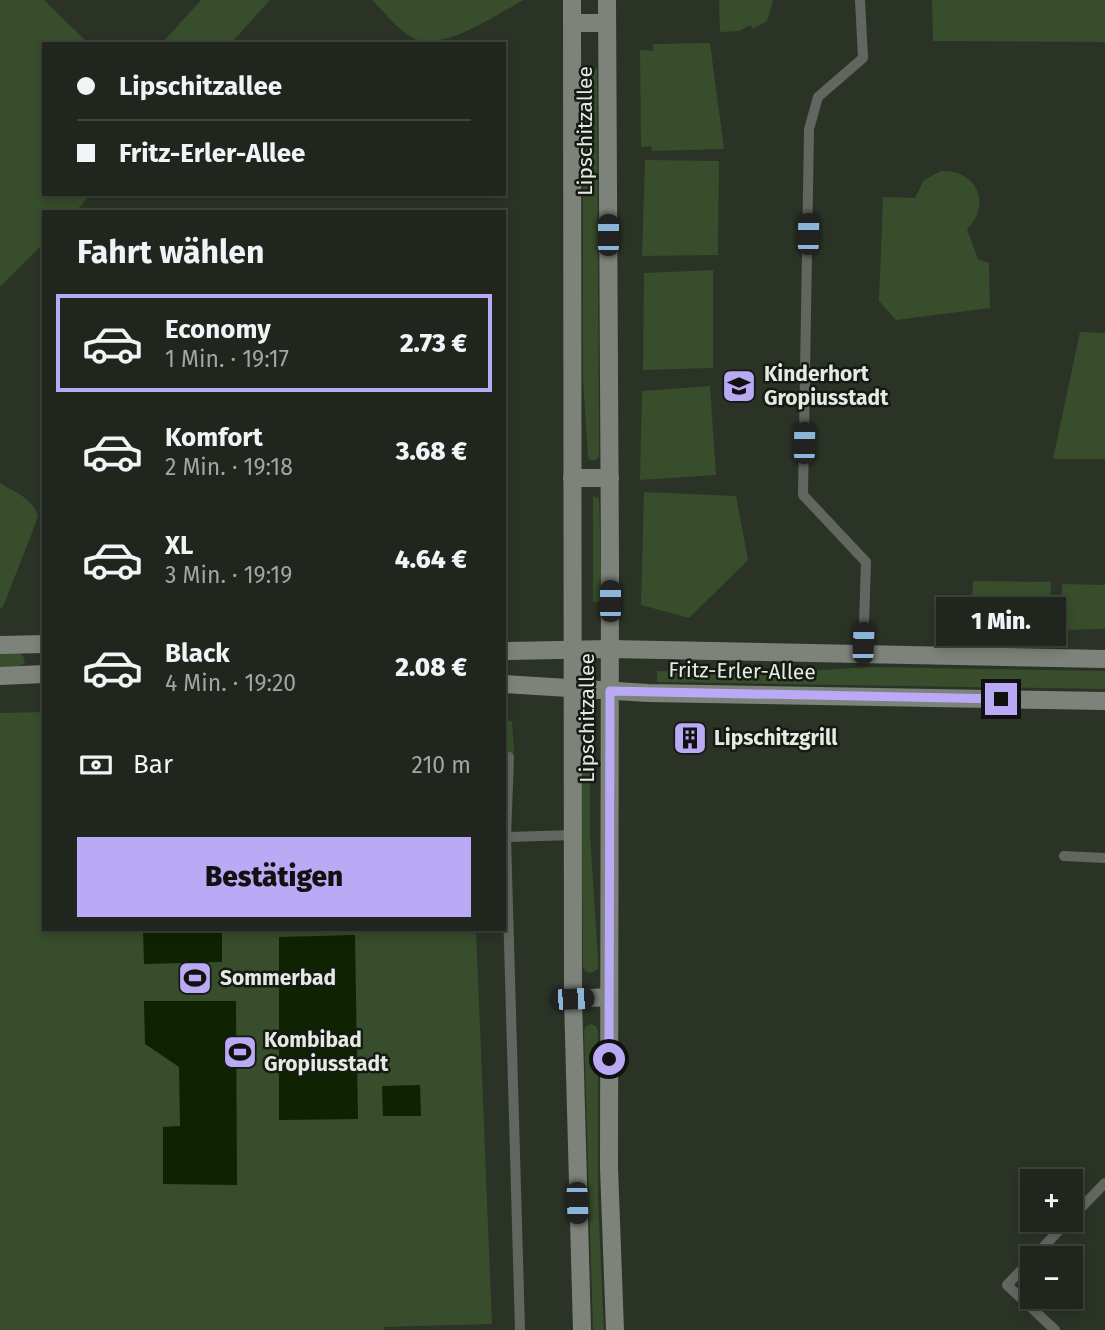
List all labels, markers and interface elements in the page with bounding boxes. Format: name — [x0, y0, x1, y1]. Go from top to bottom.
street label: Lipschitzallee — [572, 66, 598, 196]
text: Lipschitzallee — [119, 71, 282, 102]
text: Fritz-Erler-Allee — [119, 138, 305, 169]
car — [798, 213, 819, 255]
car — [598, 214, 619, 256]
text: Fahrt wählen — [77, 233, 264, 271]
icon: car — [81, 312, 144, 375]
text: Economy — [165, 314, 271, 345]
text: 2.73 € — [400, 328, 467, 359]
text: 1 Min. · 19:17 — [165, 345, 289, 373]
place label: Kinderhort Gropiusstadt — [764, 361, 889, 411]
school or university icon: Kinderhort Gropiusstadt — [720, 367, 758, 405]
icon: car — [81, 420, 144, 483]
text: Komfort — [165, 422, 263, 453]
car — [794, 422, 815, 464]
text: 3.68 € — [396, 436, 467, 467]
text: 2 Min. · 19:18 — [165, 453, 293, 481]
icon: car — [81, 528, 144, 591]
text: XL — [165, 530, 193, 561]
text: 4.64 € — [395, 544, 467, 575]
text: 3 Min. · 19:19 — [165, 561, 292, 589]
car — [600, 580, 621, 622]
callout: 1 Min. — [936, 598, 1066, 646]
text: 1 Min. — [971, 607, 1031, 635]
car — [852, 622, 875, 664]
icon: car — [81, 636, 144, 699]
text: Black — [165, 638, 230, 669]
text: 2.08 € — [395, 652, 467, 683]
street label: Lipschitzallee — [574, 653, 600, 783]
street label: Fritz-Erler-Allee — [668, 657, 816, 685]
text: 4 Min. · 19:20 — [165, 669, 296, 697]
route end — [985, 683, 1017, 715]
building icon: Lipschitzgrill — [671, 719, 709, 757]
place label: Lipschitzgrill — [714, 725, 838, 751]
icon: cash — [77, 746, 115, 784]
text: Bar — [133, 749, 173, 780]
text: 210 m — [412, 751, 471, 779]
button: Bestätigen — [77, 837, 471, 917]
sports icon: Sommerbad — [176, 959, 214, 997]
place label: Sommerbad — [220, 965, 336, 991]
car — [552, 988, 595, 1010]
place label: Kombibad Gropiusstadt — [264, 1027, 389, 1077]
sports icon: Kombibad Gropiusstadt — [221, 1033, 259, 1071]
route start — [593, 1043, 625, 1075]
map controls — [1020, 1169, 1083, 1309]
button: + — [1020, 1169, 1083, 1232]
car — [566, 1182, 589, 1224]
button: − — [1020, 1246, 1083, 1309]

